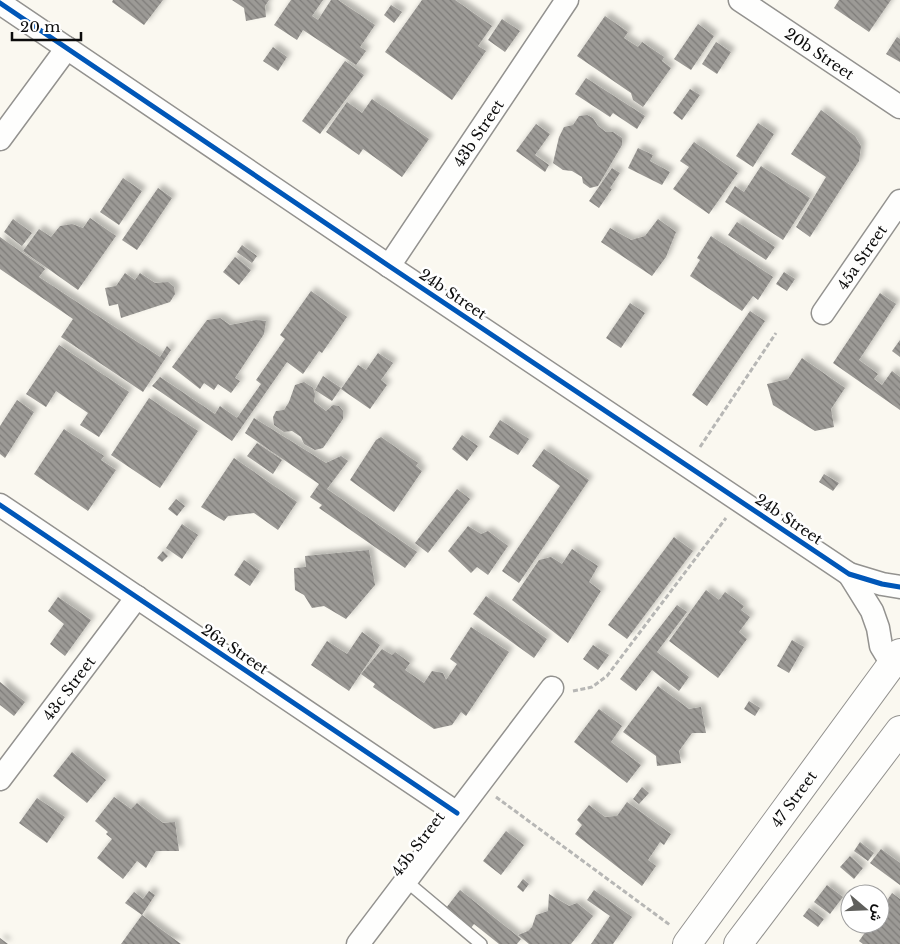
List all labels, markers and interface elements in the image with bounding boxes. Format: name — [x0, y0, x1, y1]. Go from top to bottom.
scale bar — [12, 10, 81, 42]
text: 20 m — [20, 17, 60, 36]
street label: 20b Street — [782, 23, 858, 83]
street label: 43b Street — [449, 95, 508, 170]
street label: 45a Street — [832, 220, 891, 293]
street label: 24b Street — [416, 265, 491, 324]
street label: 24b Street — [752, 490, 827, 549]
street label: 26a Street — [198, 620, 272, 678]
street label: 43c Street — [38, 652, 99, 724]
street label: 47 Street — [766, 766, 821, 831]
street label: 45b Street — [387, 807, 449, 880]
north arrow — [840, 884, 890, 934]
text: ش — [866, 902, 889, 924]

